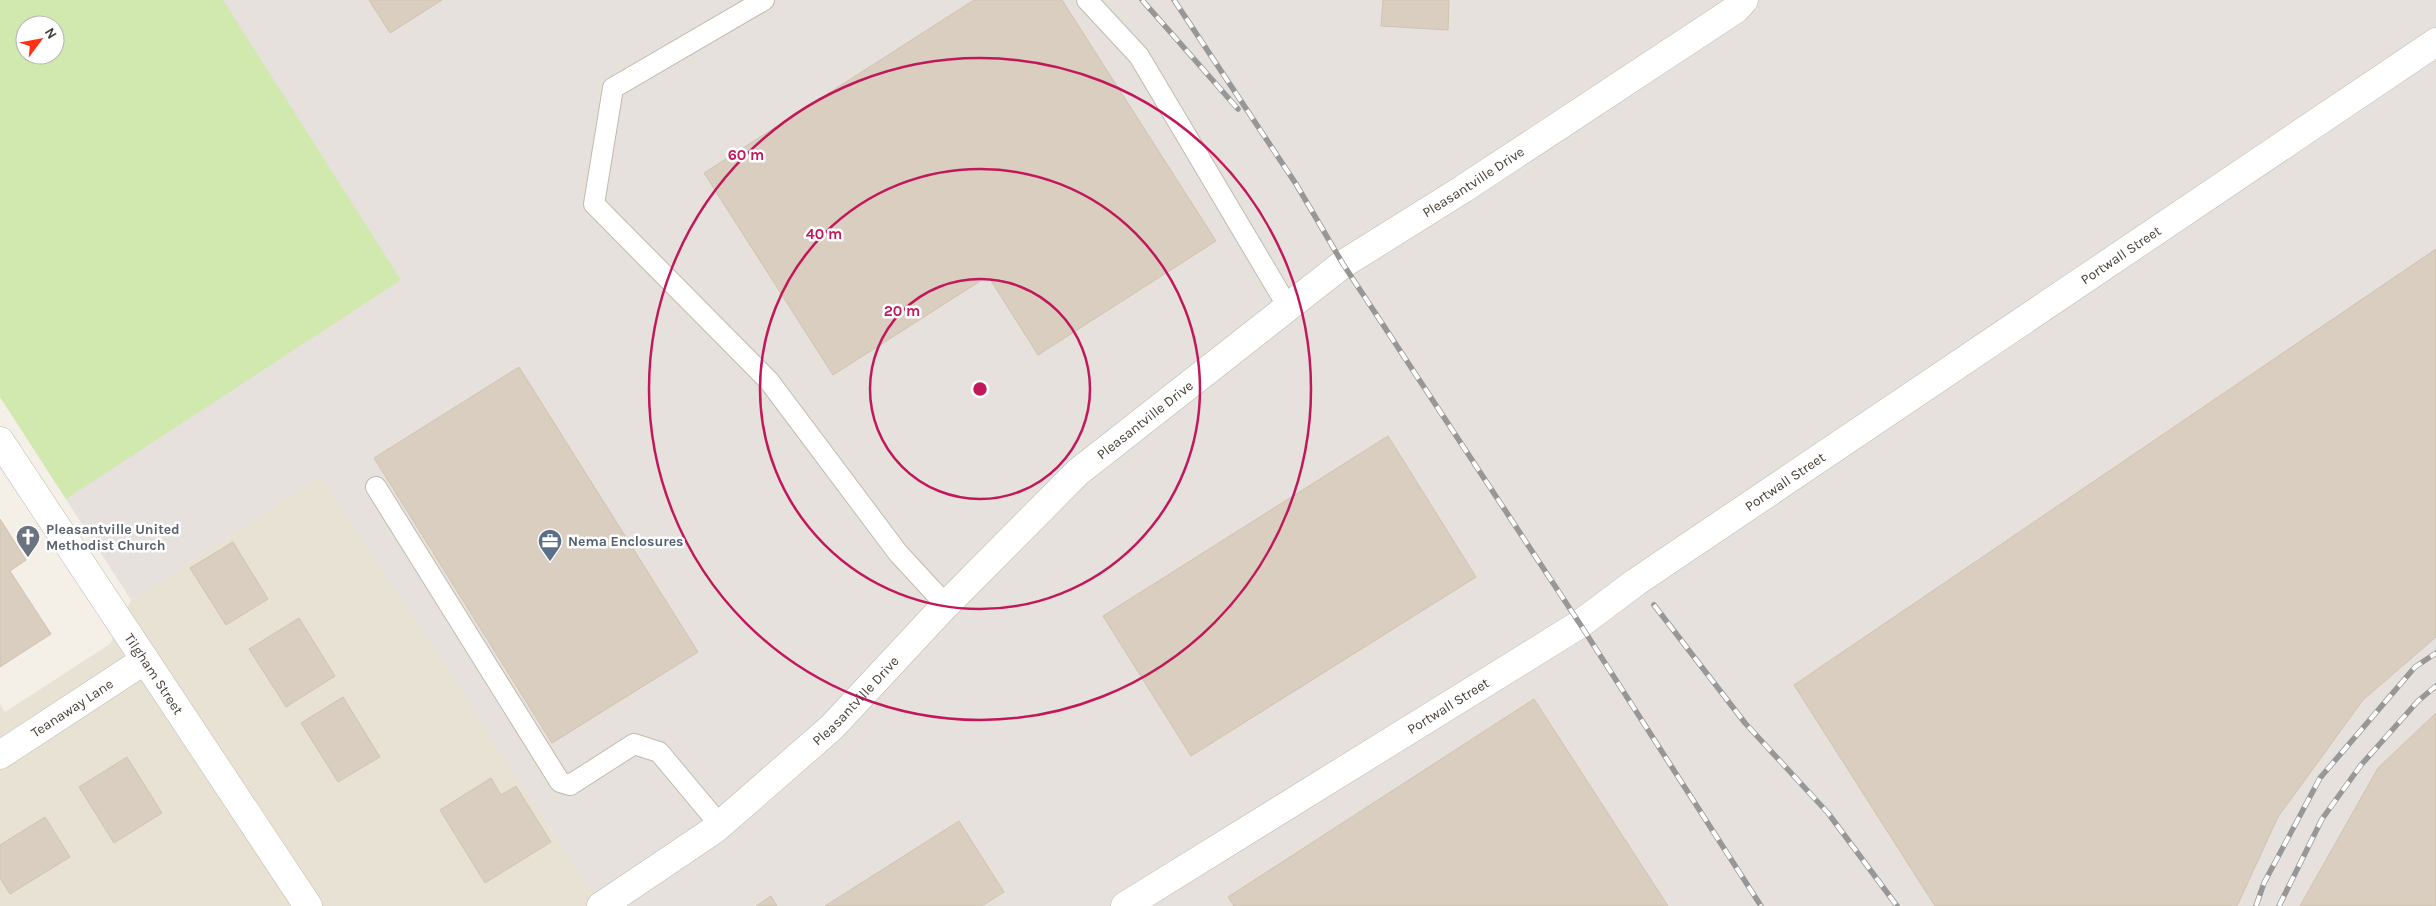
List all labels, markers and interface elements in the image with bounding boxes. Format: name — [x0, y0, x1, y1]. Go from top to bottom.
north arrow — [15, 15, 65, 65]
text: N — [41, 25, 60, 42]
street label: Pleasantville Drive — [1419, 143, 1527, 221]
text: 60 m — [728, 146, 764, 164]
street label: Portwall Street — [2078, 222, 2164, 288]
text: 40 m — [806, 225, 842, 243]
text: 20 m — [884, 302, 920, 320]
street label: Pleasantville Drive — [1093, 377, 1197, 463]
centre of rings — [971, 380, 989, 398]
street label: Portwall Street — [1742, 449, 1829, 515]
place label: Pleasantville United Methodist Church — [46, 521, 180, 554]
church icon: Pleasantville United Methodist Church — [15, 524, 41, 558]
office icon: Nema Enclosures — [537, 528, 563, 562]
place label: Nema Enclosures — [568, 533, 683, 550]
street label: Tilgham Street — [121, 630, 187, 718]
street label: Pleasantville Drive — [809, 653, 903, 749]
street label: Portwall Street — [1404, 674, 1492, 738]
street label: Teanaway Lane — [28, 675, 116, 741]

